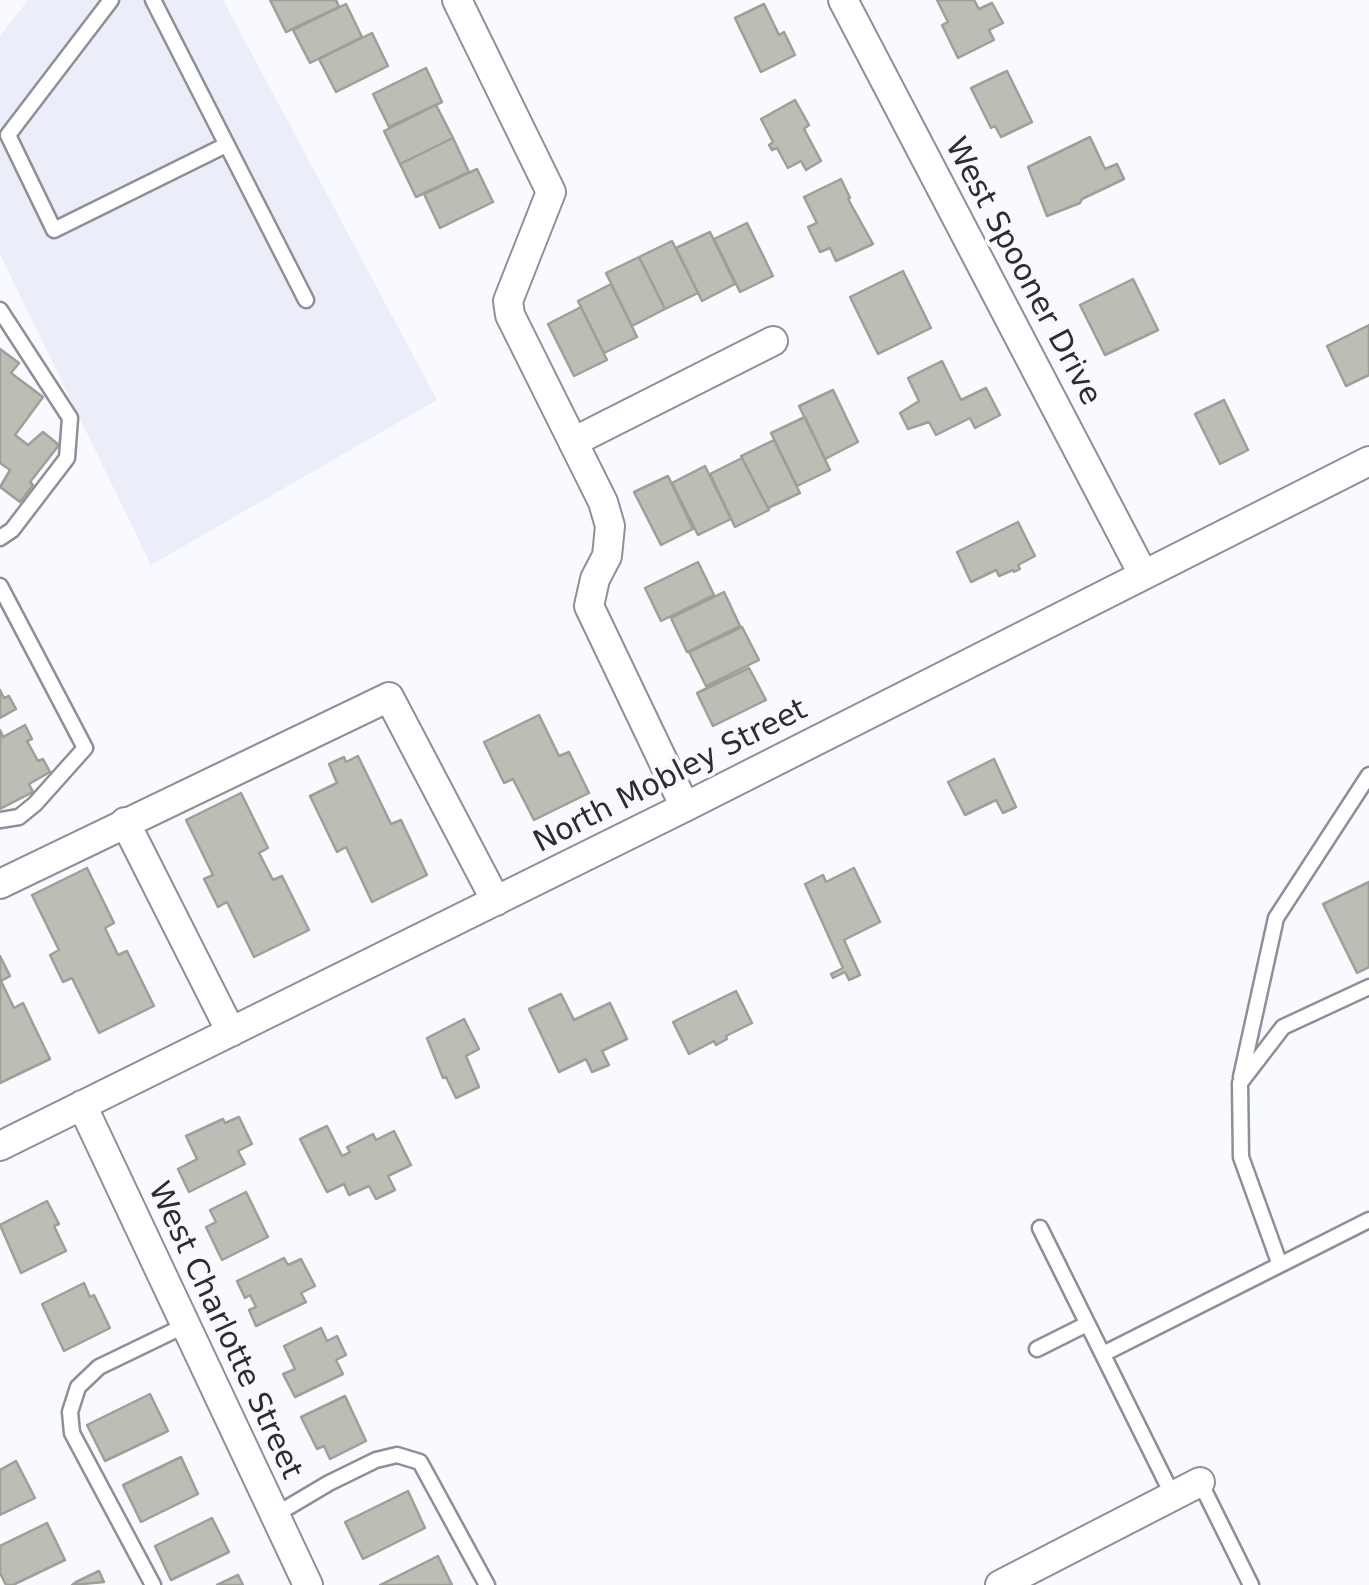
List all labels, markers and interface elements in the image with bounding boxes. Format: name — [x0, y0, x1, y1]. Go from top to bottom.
street label: West Spooner Drive — [936, 132, 1108, 412]
street label: North Mobley Street — [528, 692, 814, 862]
street label: West Charlotte Street — [139, 1177, 309, 1485]

